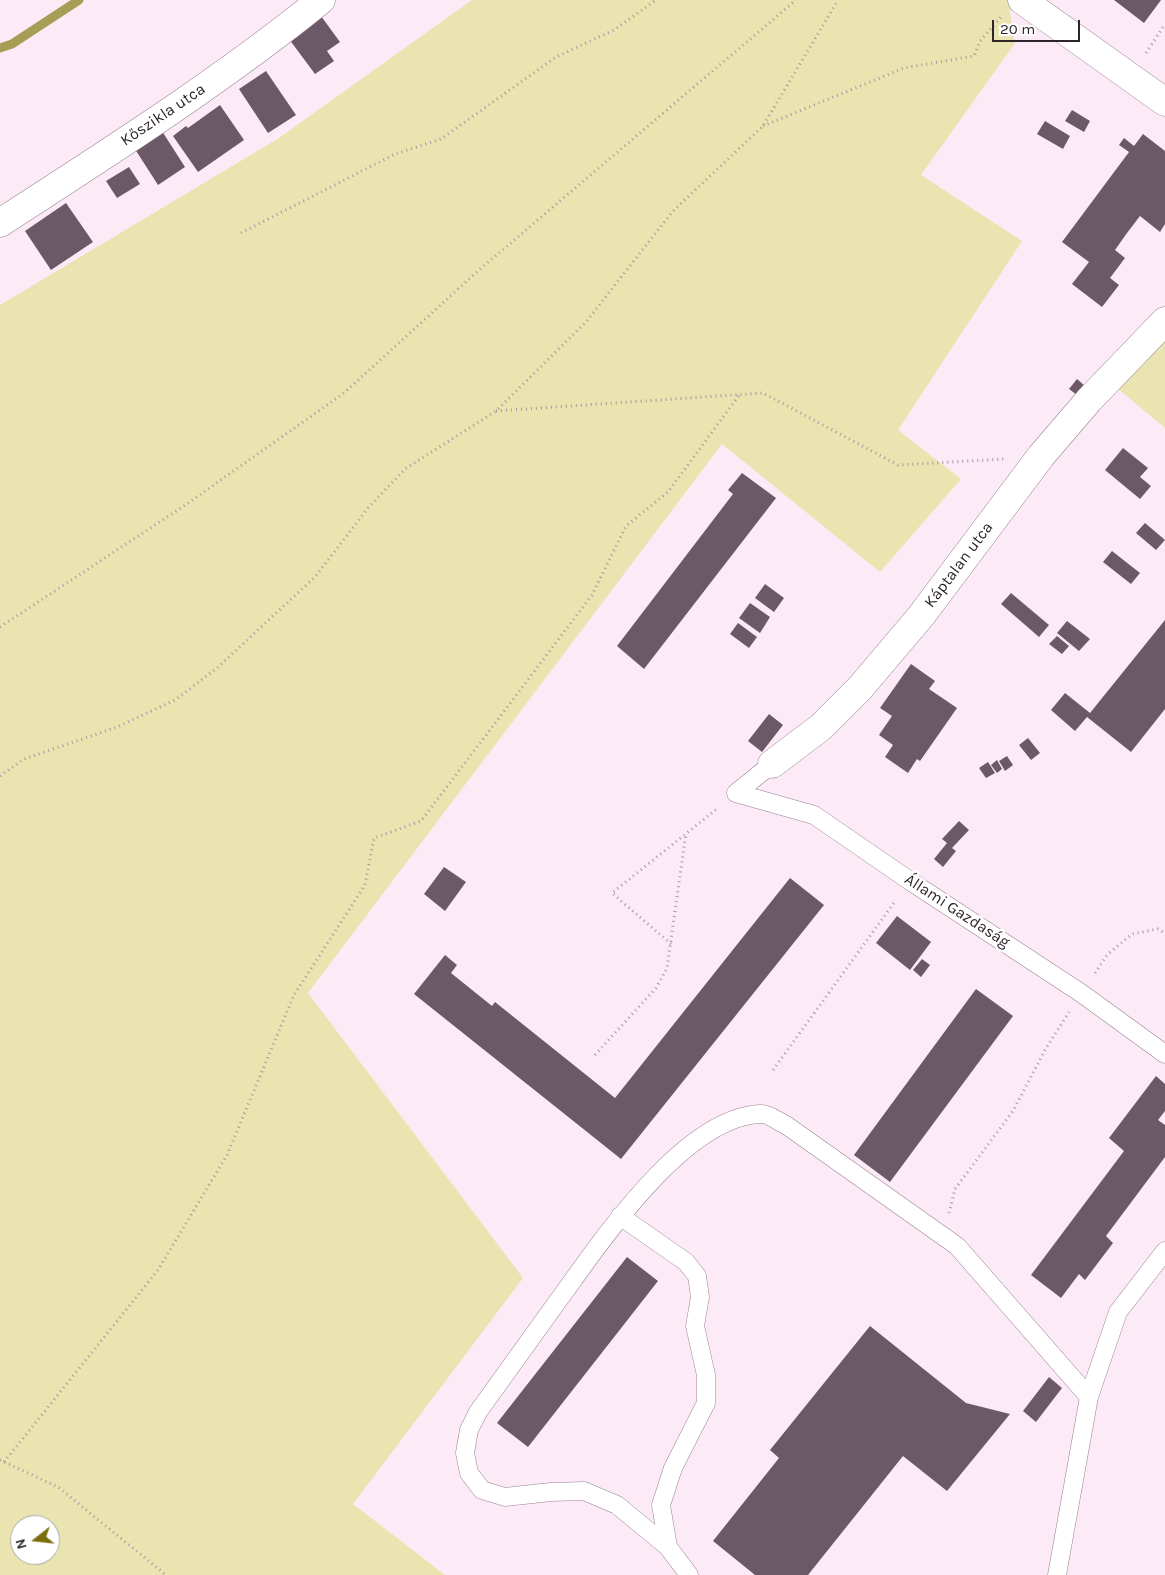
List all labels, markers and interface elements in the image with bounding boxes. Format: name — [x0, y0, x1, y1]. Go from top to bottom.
scale bar — [995, 10, 1082, 42]
text: 20 m — [1000, 20, 1035, 38]
street label: Kőszikla utca — [117, 80, 209, 150]
street label: Káptalan utca — [921, 518, 997, 612]
street label: Állami Gazdaság — [901, 870, 1013, 952]
north arrow — [10, 1515, 60, 1565]
text: N — [12, 1537, 31, 1551]

